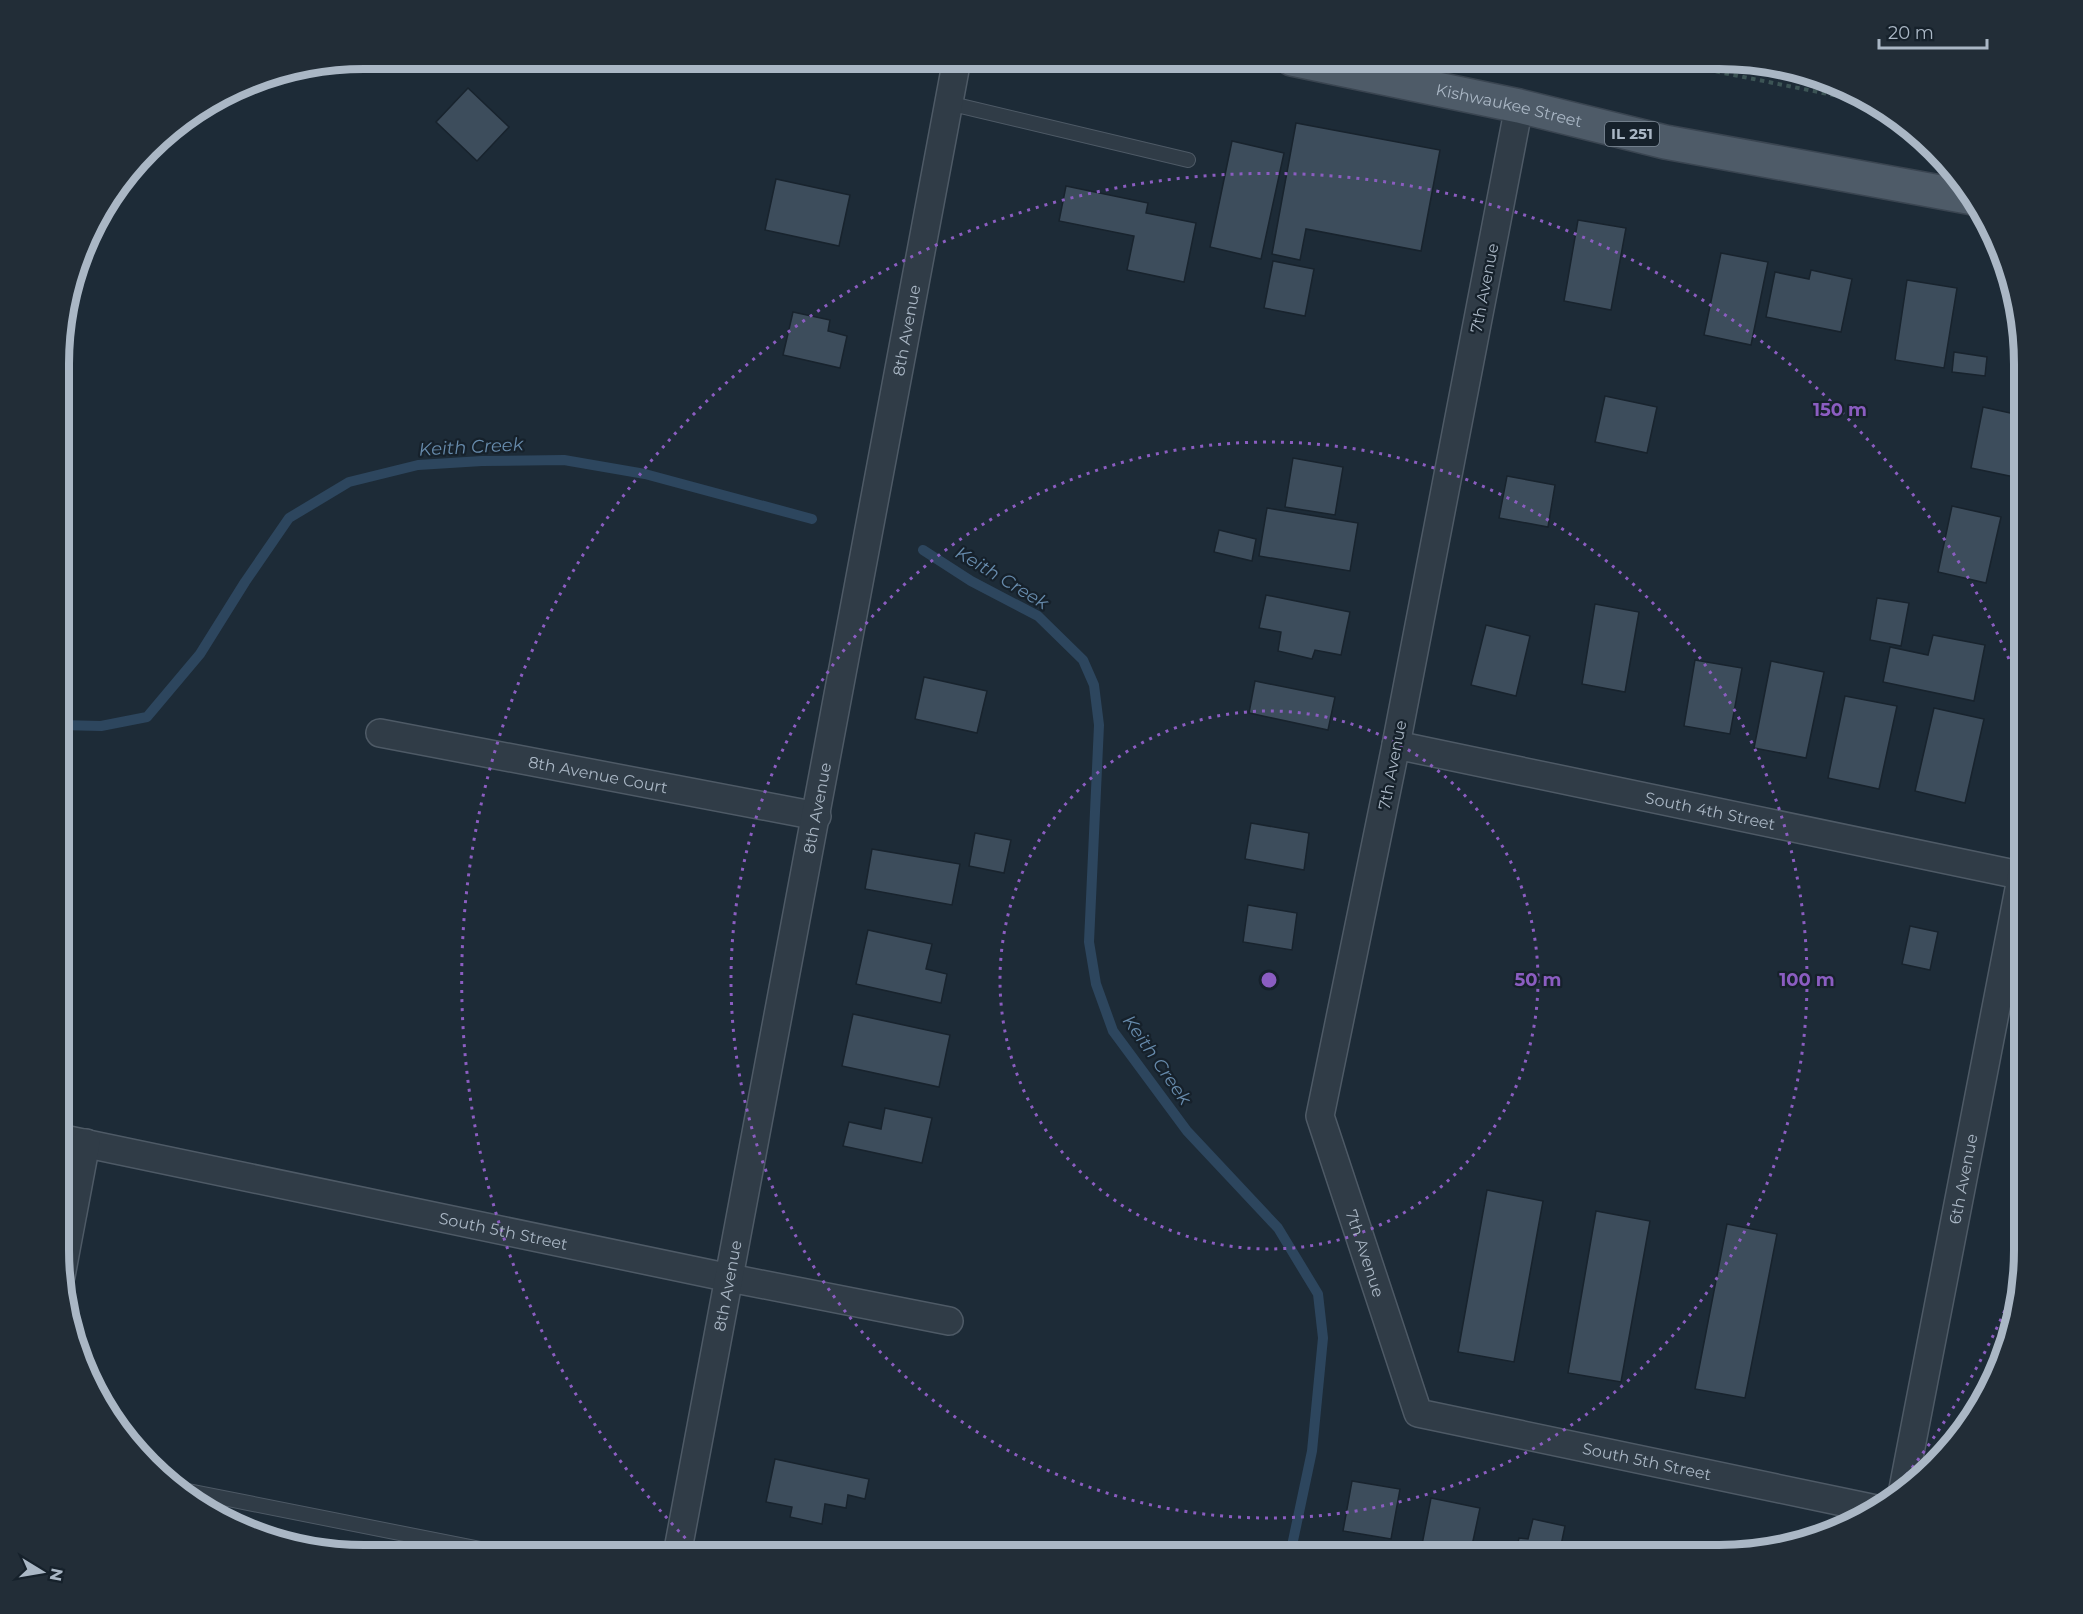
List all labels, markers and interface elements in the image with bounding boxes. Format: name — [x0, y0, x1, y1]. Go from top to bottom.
scale bar — [1879, 12, 1987, 50]
text: 20 m — [1888, 22, 1934, 44]
street label: Kishwaukee Street — [1434, 80, 1585, 131]
road number: IL 251 — [1605, 122, 1659, 146]
street label: 7th Avenue — [1466, 242, 1503, 335]
street label: 8th Avenue — [889, 283, 925, 377]
text: 150 m — [1813, 399, 1867, 421]
water label: Keith Creek — [418, 433, 525, 461]
water label: Keith Creek — [951, 542, 1054, 615]
street label: 7th Avenue — [1374, 719, 1411, 812]
street label: 8th Avenue Court — [527, 752, 670, 798]
street label: 8th Avenue — [799, 761, 835, 855]
street label: South 4th Street — [1643, 788, 1778, 834]
text: 50 m — [1515, 969, 1561, 991]
text: 100 m — [1779, 969, 1835, 991]
centre of rings — [1259, 970, 1279, 990]
water label: Keith Creek — [1118, 1011, 1197, 1110]
street label: 6th Avenue — [1945, 1132, 1981, 1226]
street label: 7th Avenue — [1342, 1207, 1388, 1300]
street label: South 5th Street — [437, 1209, 570, 1254]
street label: 8th Avenue — [710, 1239, 746, 1333]
street label: South 5th Street — [1581, 1439, 1713, 1484]
north arrow — [12, 1542, 72, 1602]
text: N — [46, 1567, 67, 1583]

